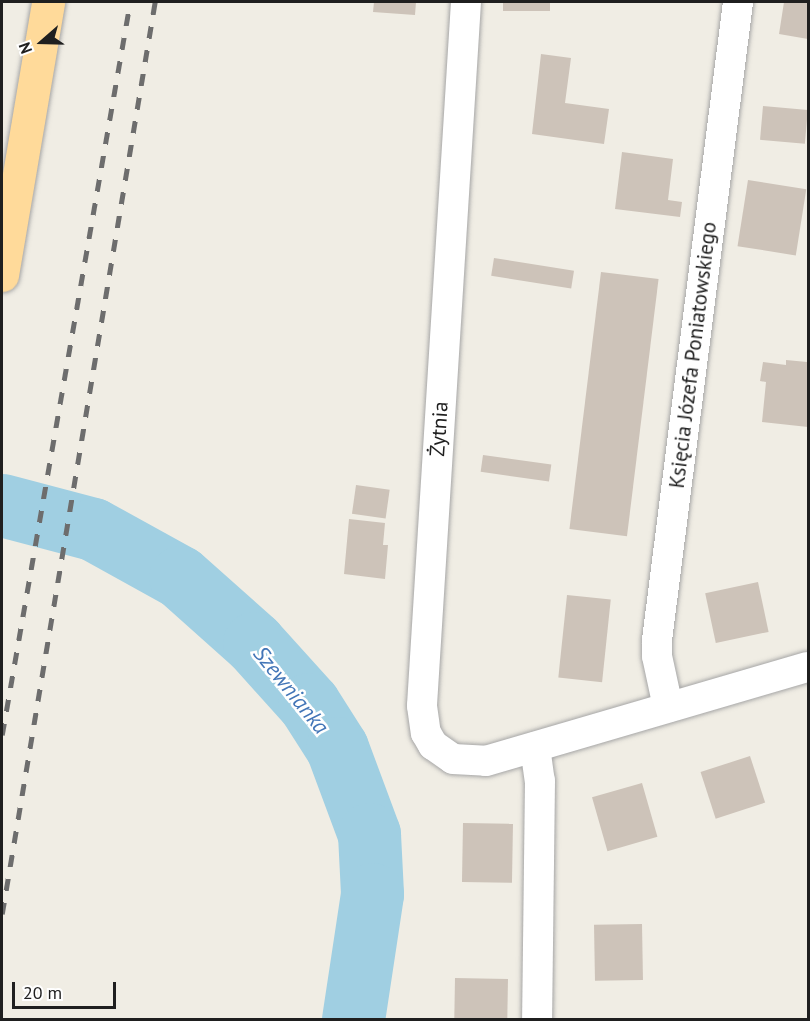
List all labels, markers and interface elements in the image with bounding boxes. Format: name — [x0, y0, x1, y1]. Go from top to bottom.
north arrow — [12, 12, 72, 72]
text: N — [14, 40, 36, 57]
street label: Księcia Józefa Poniatowskiego — [664, 220, 722, 490]
street label: Żytnia — [425, 401, 453, 457]
water label: Szewnianka — [248, 641, 334, 739]
scale bar — [15, 970, 118, 1008]
text: 20 m — [23, 981, 62, 1004]

